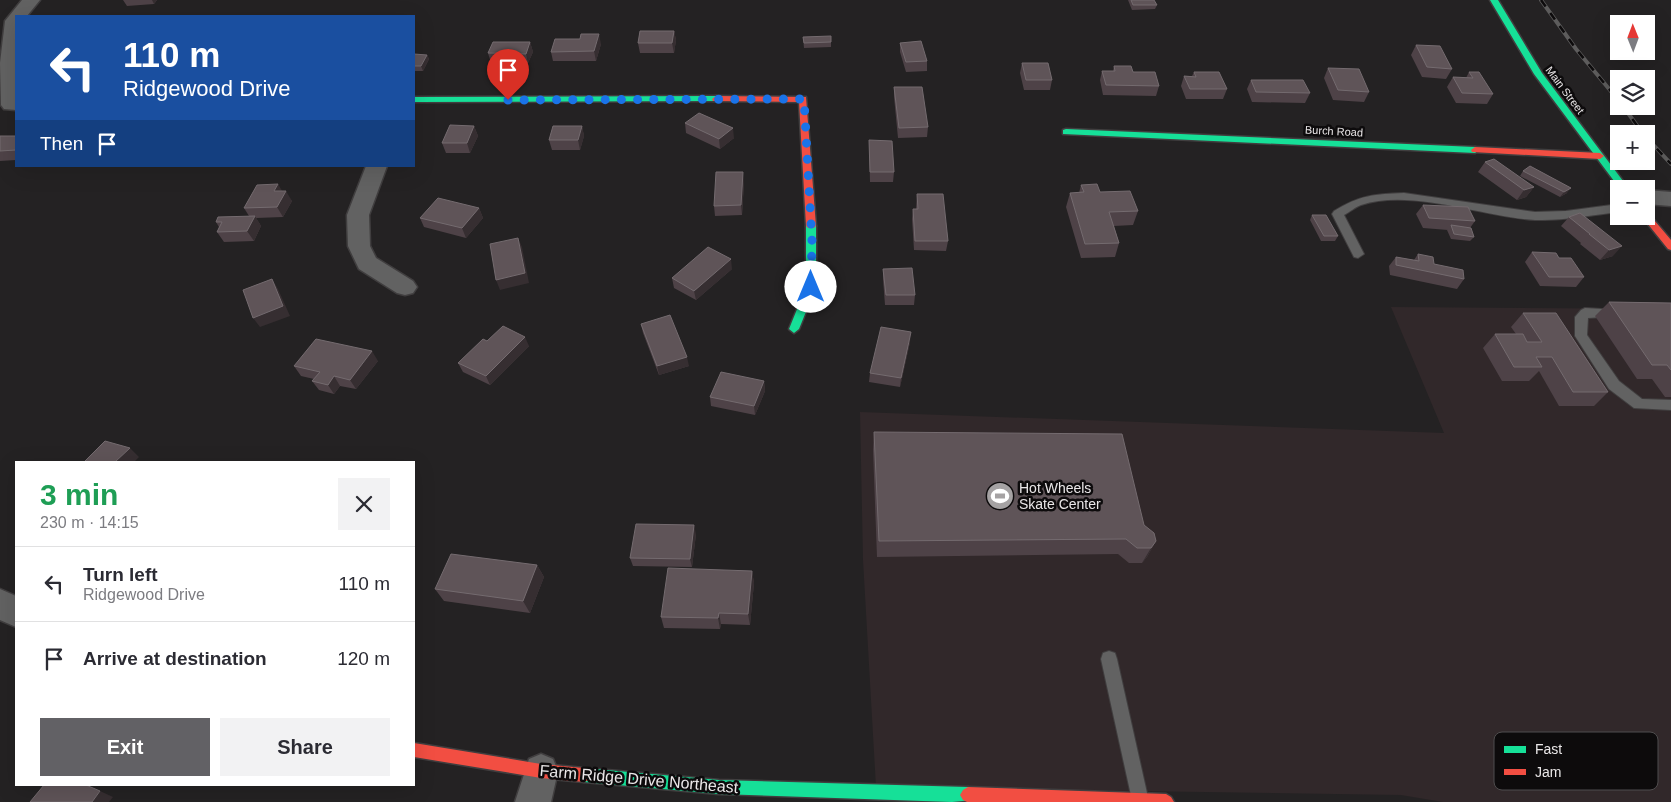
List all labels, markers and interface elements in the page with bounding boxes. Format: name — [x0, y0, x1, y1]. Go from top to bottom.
north arrow — [1610, 15, 1655, 60]
map controls — [1610, 15, 1655, 225]
icon: left — [40, 35, 105, 100]
text: 110 m — [123, 35, 220, 74]
pin — [487, 49, 529, 100]
icon: arrive — [494, 56, 522, 84]
street label: Main Street — [1543, 64, 1587, 116]
button: layers — [1610, 70, 1655, 115]
text: Ridgewood Drive — [123, 76, 291, 101]
street label: Burch Road — [1305, 123, 1363, 139]
button: + — [1610, 125, 1655, 170]
icon: arrive — [93, 130, 121, 158]
text: Then — [40, 133, 83, 154]
button: − — [1610, 180, 1655, 225]
position arrow — [784, 260, 836, 312]
text: 3 min — [40, 478, 118, 511]
button: close — [338, 478, 390, 530]
place label: Hot Wheels Skate Center — [1019, 480, 1101, 512]
sports icon: Hot Wheels Skate Center — [985, 481, 1015, 511]
text: 230 m · 14:15 — [40, 514, 139, 531]
text: Turn left — [83, 564, 158, 585]
icon: left — [40, 570, 68, 598]
text: 110 m — [339, 573, 390, 594]
text: Ridgewood Drive — [83, 586, 205, 603]
icon: arrive — [40, 645, 68, 673]
text: Arrive at destination — [83, 648, 267, 669]
text: 120 m — [337, 648, 390, 669]
button: Exit — [40, 718, 210, 776]
button: Share — [220, 718, 390, 776]
legend — [1494, 732, 1658, 790]
text: Fast — [1535, 741, 1562, 757]
street label: Farm Ridge Drive Northeast — [539, 762, 740, 796]
text: Jam — [1535, 764, 1561, 780]

